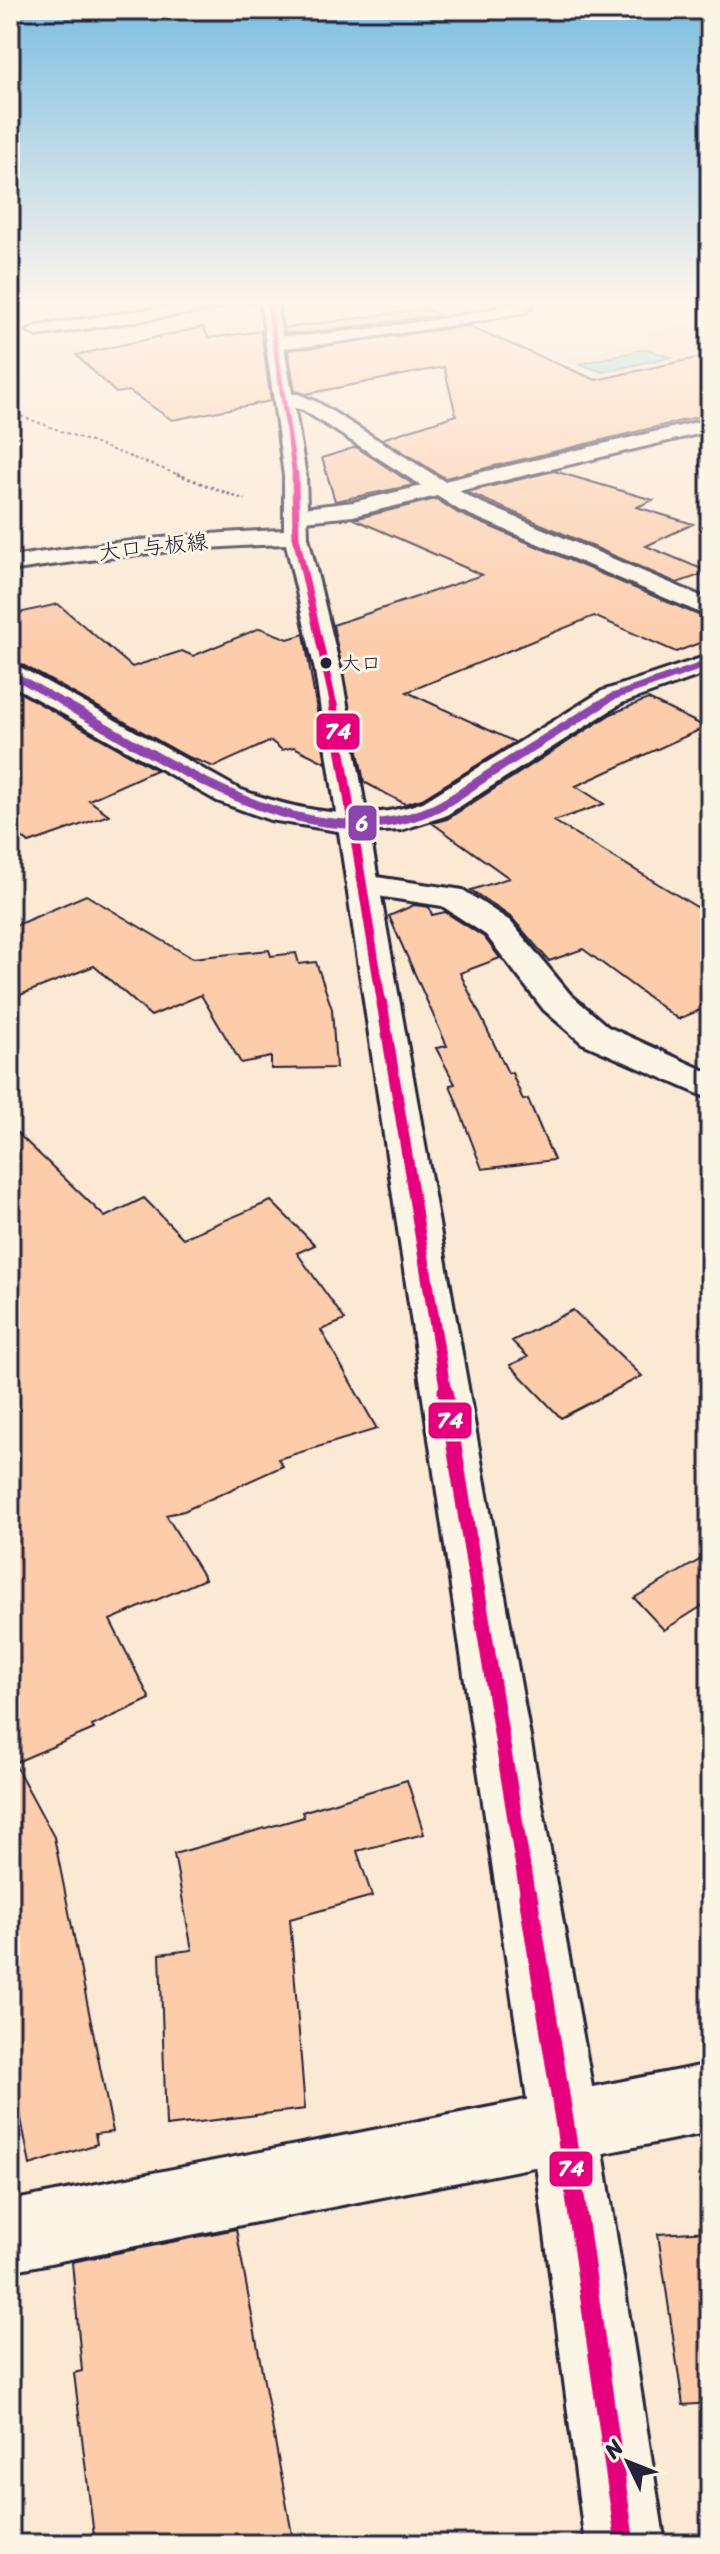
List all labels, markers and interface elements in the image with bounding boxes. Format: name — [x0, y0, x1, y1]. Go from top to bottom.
street label: 大口与板線 — [96, 521, 210, 572]
place label: 大口 — [341, 646, 381, 681]
marker: 大口 — [318, 655, 334, 671]
line badge: 74 — [315, 712, 361, 751]
text: 74 — [325, 712, 351, 751]
line badge: 6 — [347, 804, 378, 842]
text: 6 — [355, 804, 368, 843]
line badge: 74 — [427, 1401, 473, 1440]
text: 74 — [437, 1401, 463, 1440]
text: 74 — [558, 2149, 584, 2188]
line badge: 74 — [548, 2150, 594, 2188]
north arrow — [588, 2422, 668, 2502]
text: N — [594, 2429, 634, 2468]

